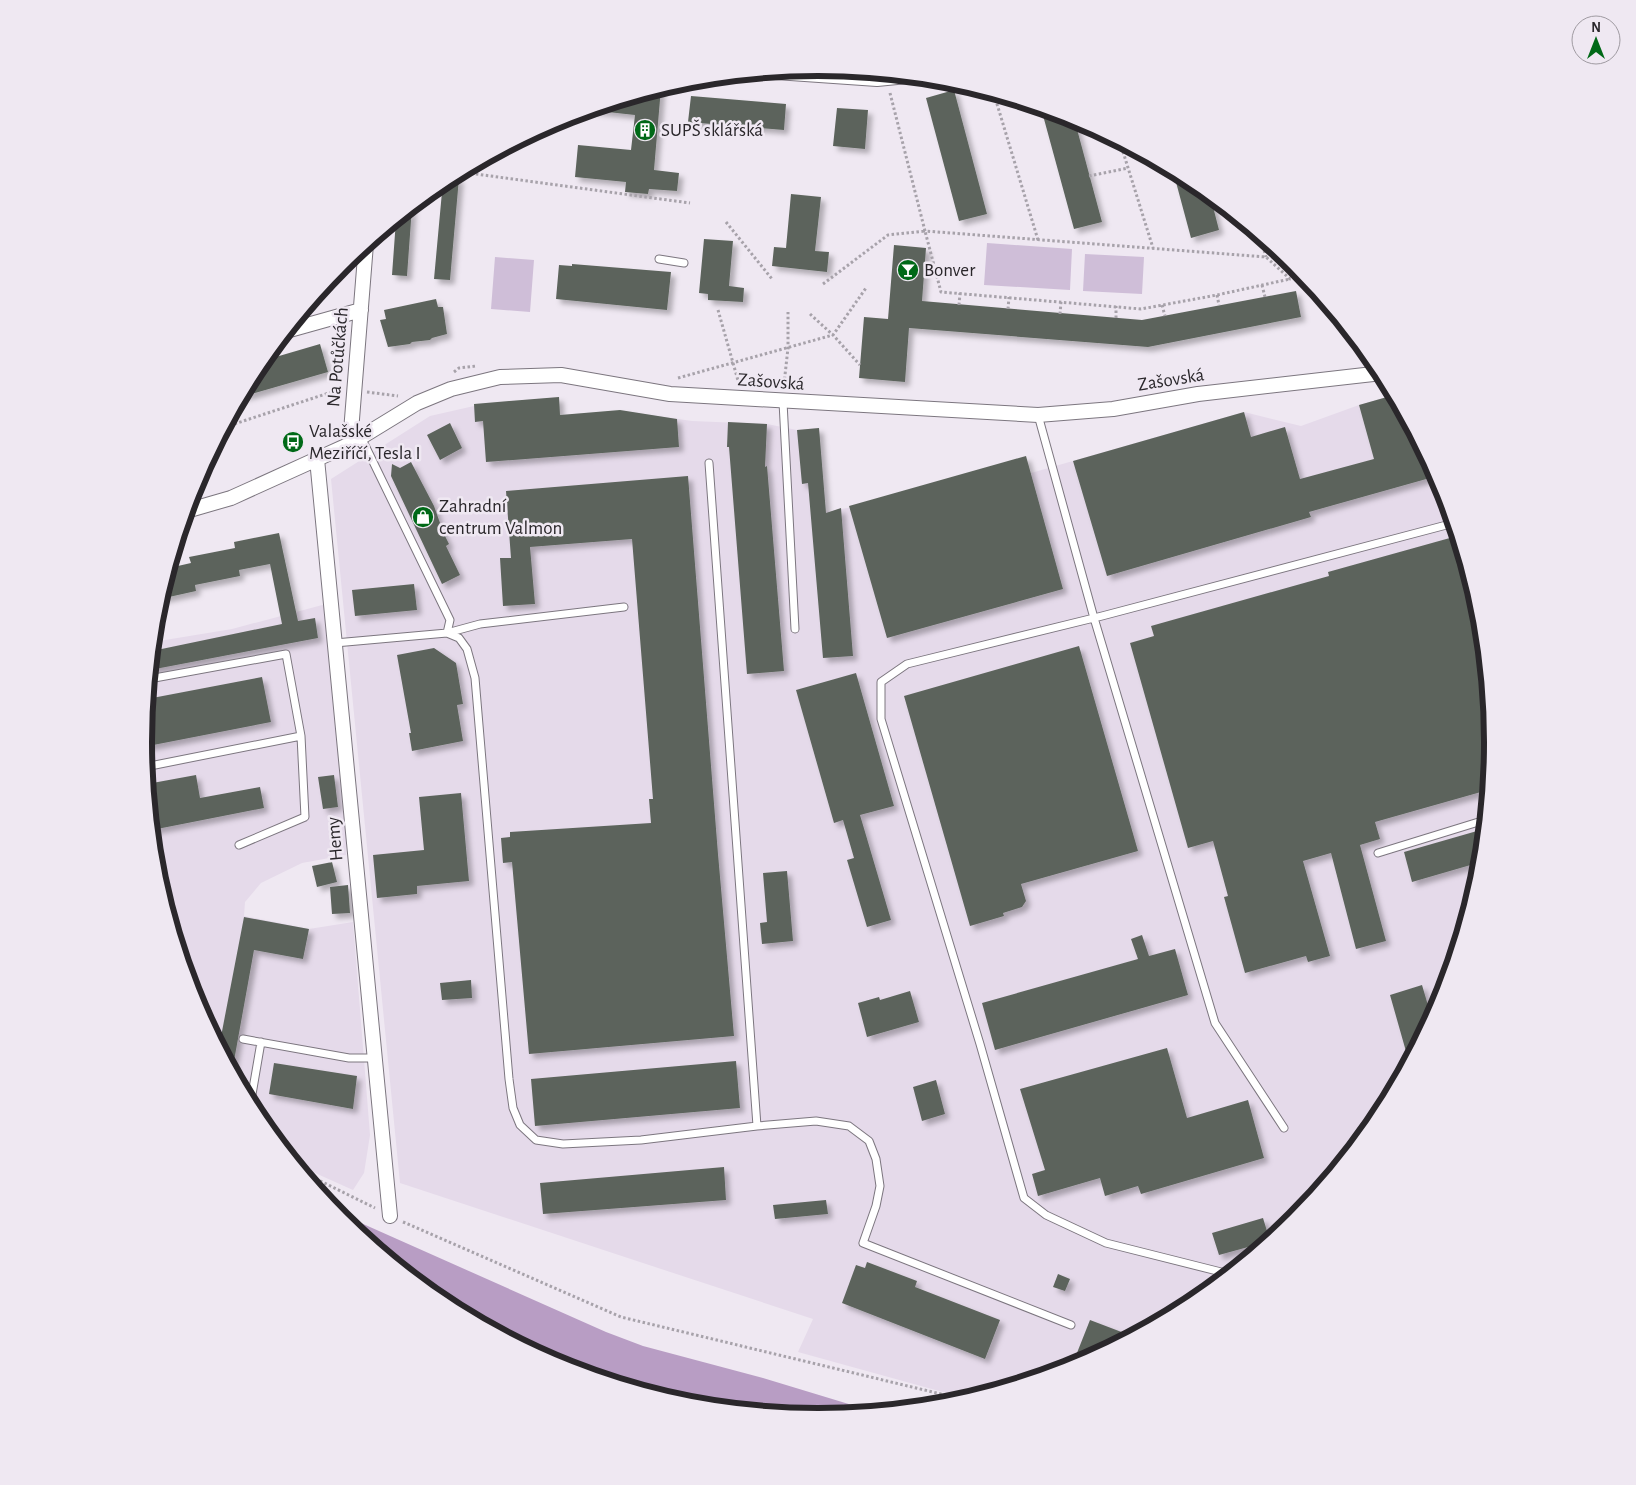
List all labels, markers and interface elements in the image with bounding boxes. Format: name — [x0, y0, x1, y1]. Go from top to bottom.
north arrow — [1571, 15, 1621, 65]
text: N — [1591, 21, 1601, 35]
building icon: SUPŠ sklářská — [633, 118, 657, 142]
place label: SUPŠ sklářská — [661, 119, 763, 140]
bar icon: Bonver — [896, 258, 920, 282]
place label: Bonver — [924, 261, 975, 280]
street label: Na Potůčkách — [324, 306, 352, 408]
street label: Zašovská — [1136, 365, 1206, 395]
street label: Zašovská — [737, 370, 805, 394]
place label: Valašské Meziříčí, Tesla I — [309, 422, 420, 463]
bus stop icon: Valašské Meziříčí, Tesla I — [281, 430, 305, 454]
place label: Zahradní centrum Valmon — [439, 497, 562, 538]
shop icon: Zahradní centrum Valmon — [411, 505, 435, 529]
street label: Hemy — [324, 816, 346, 862]

